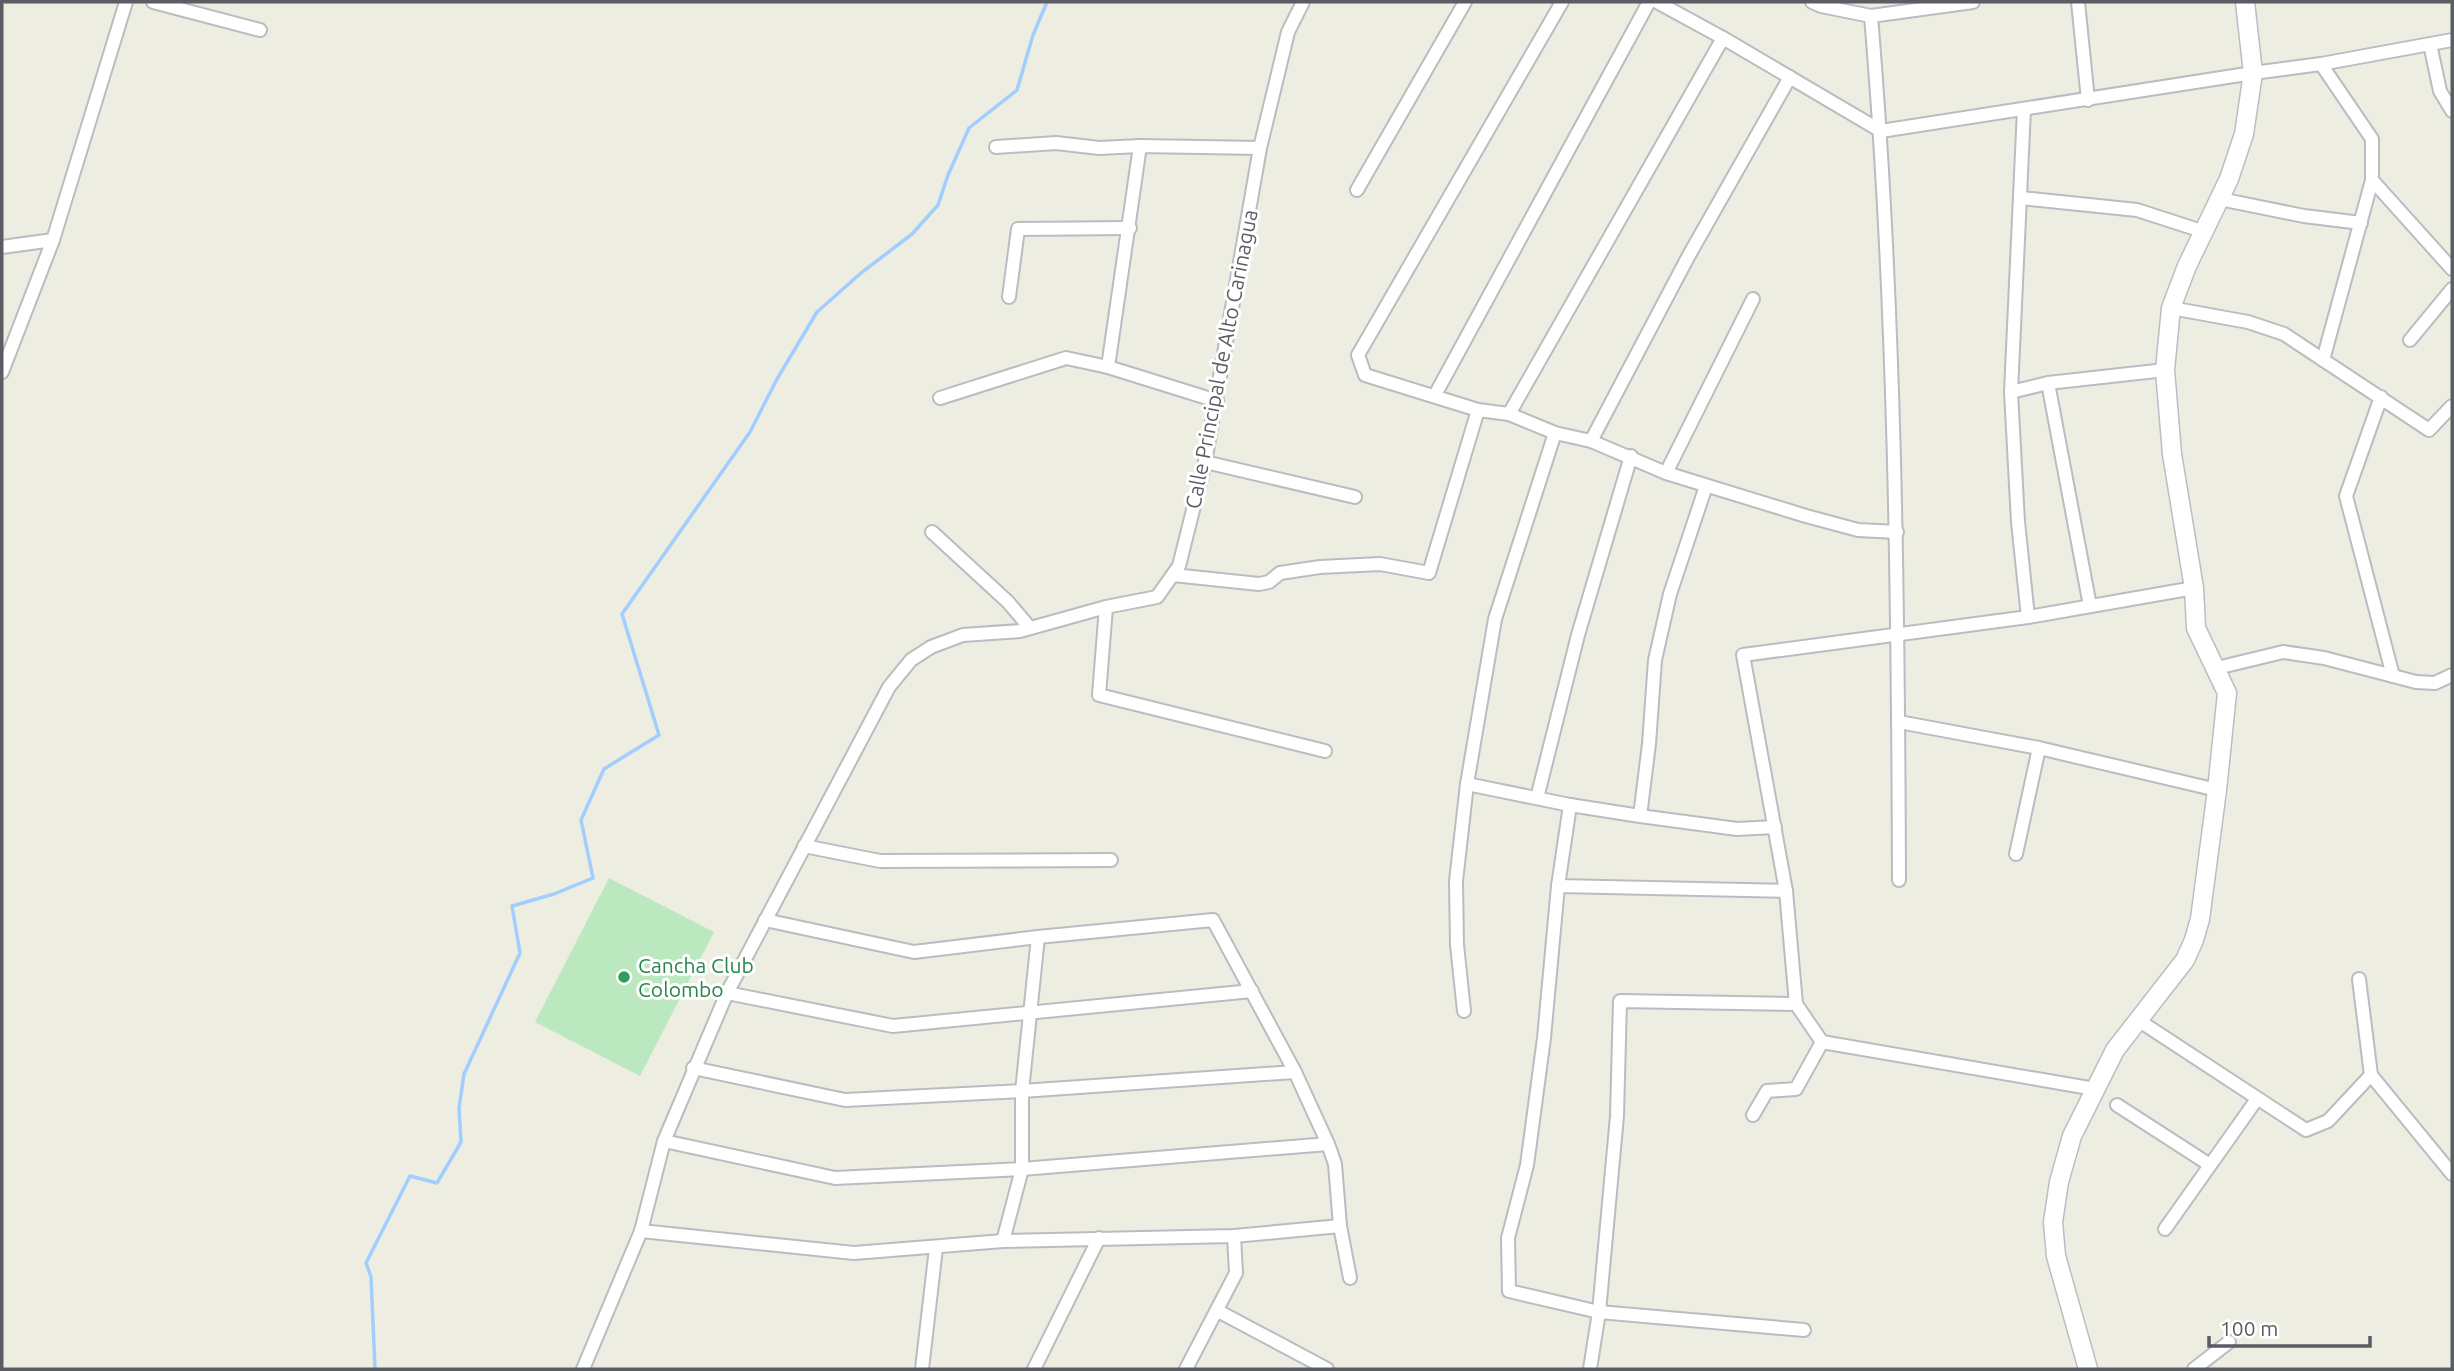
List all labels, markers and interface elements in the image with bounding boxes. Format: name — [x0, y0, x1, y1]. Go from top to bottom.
street label: Calle Principal de Alto Carinagua — [1180, 207, 1262, 511]
place label: Cancha Club Colombo — [638, 953, 754, 1001]
marker: Cancha Club Colombo — [616, 969, 632, 985]
scale bar — [2209, 1304, 2370, 1348]
text: 100 m — [2220, 1316, 2278, 1340]

